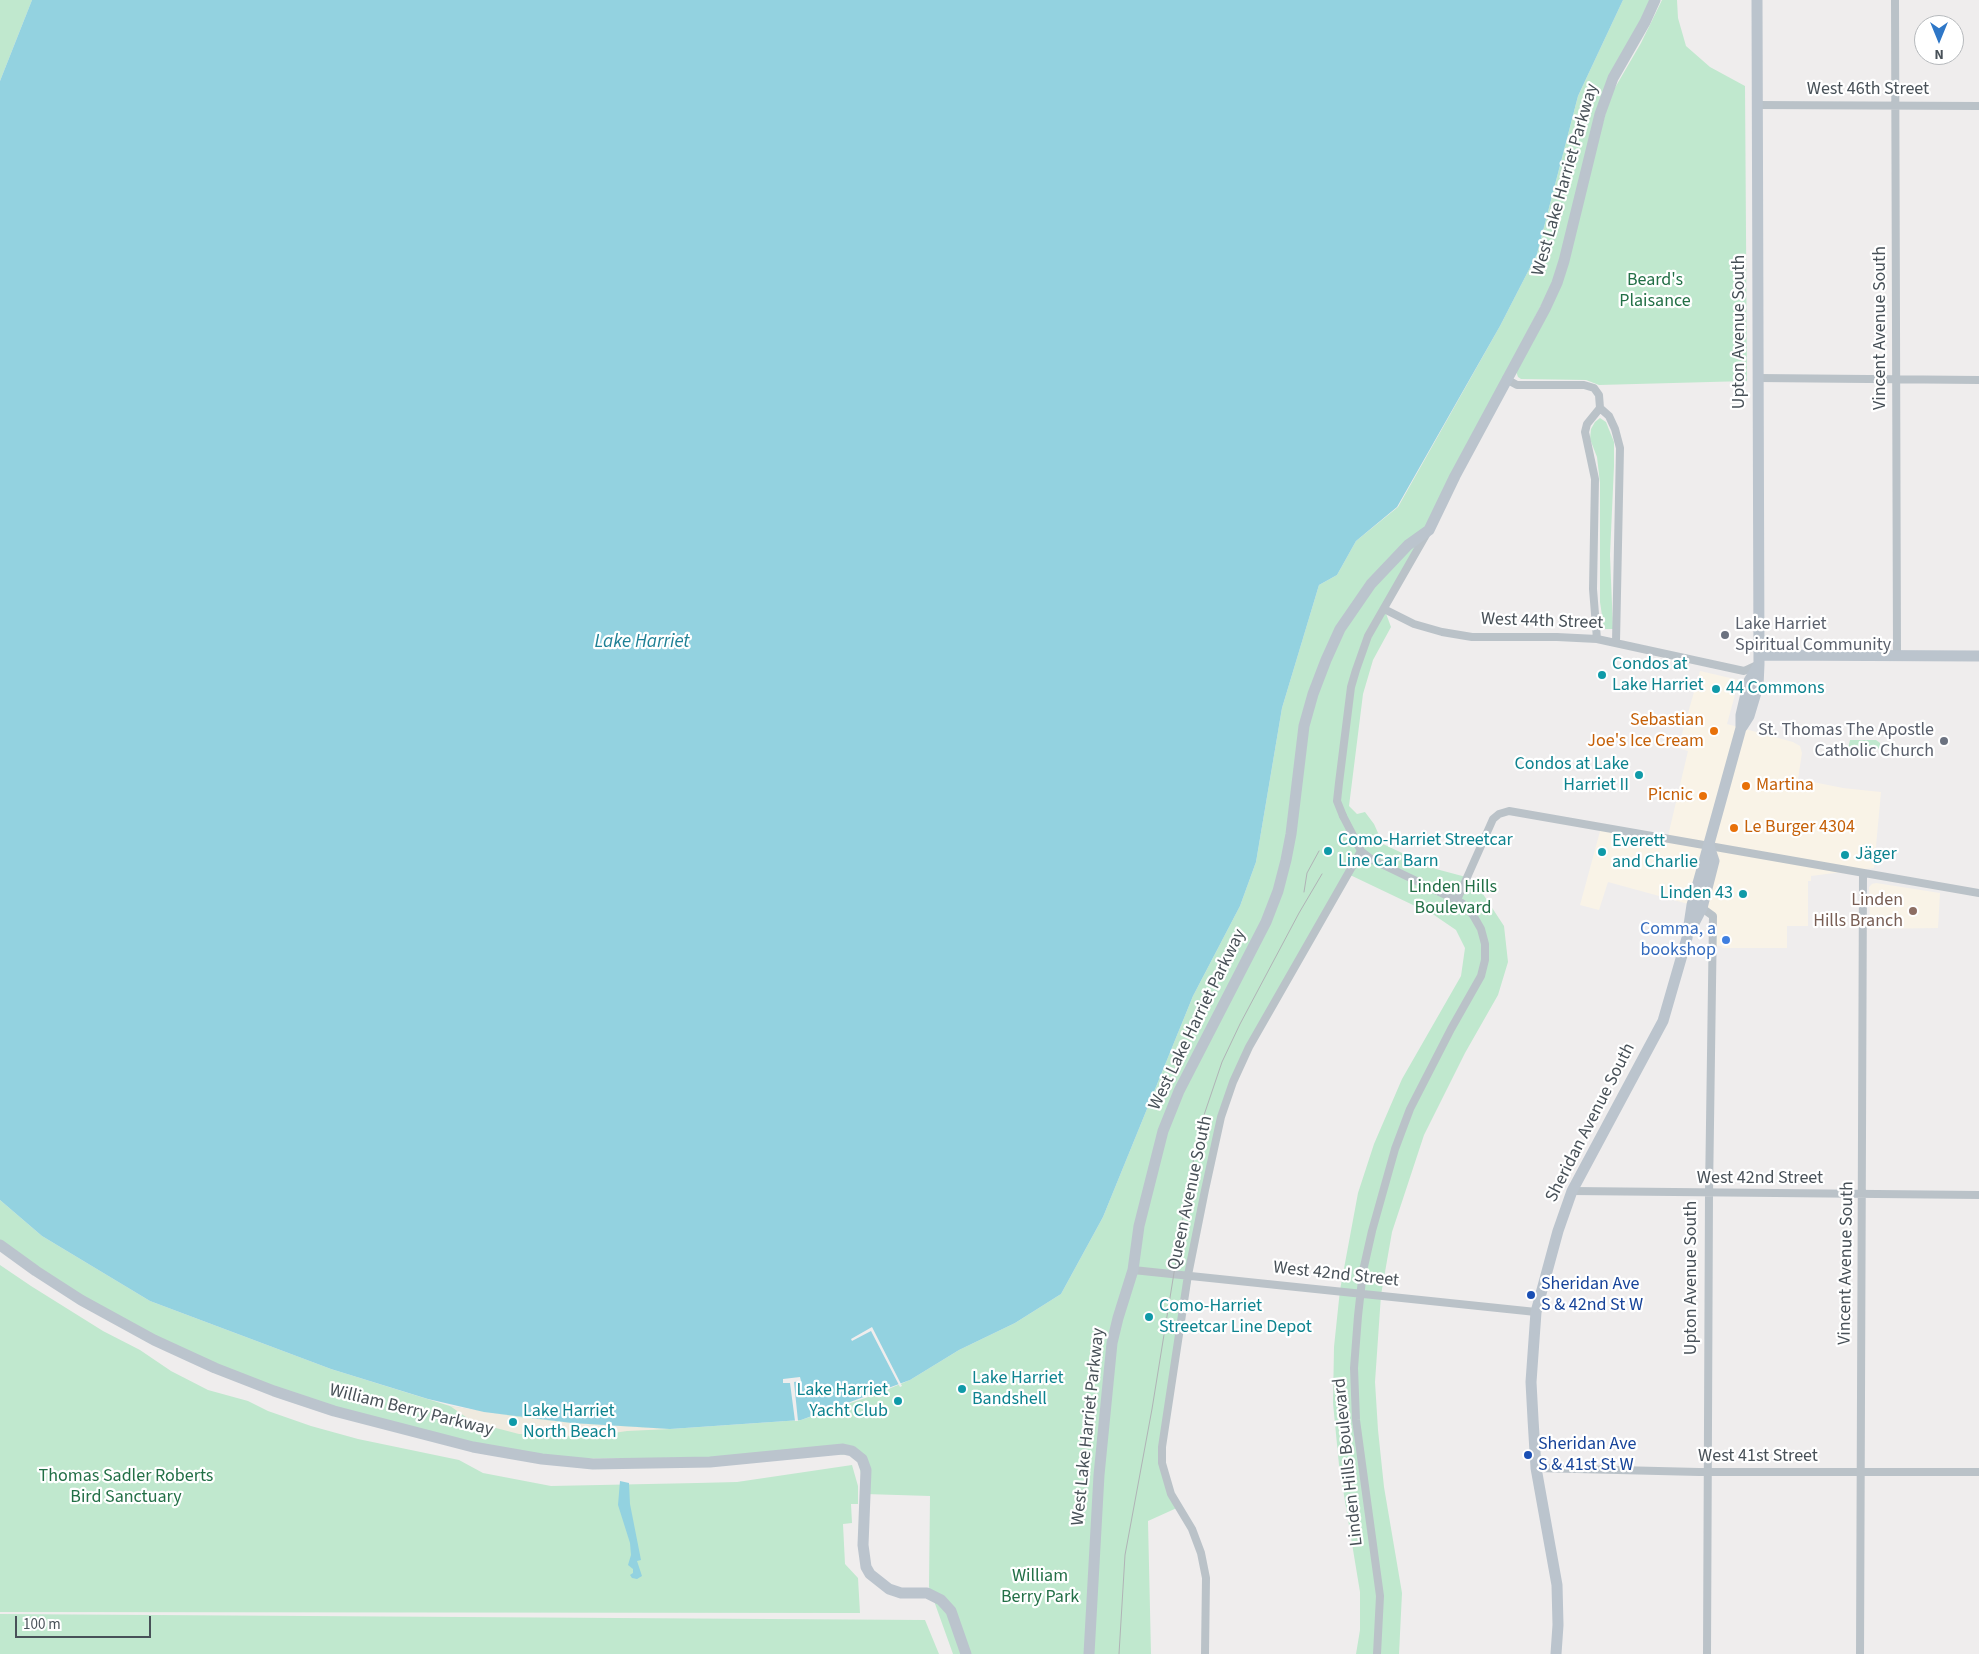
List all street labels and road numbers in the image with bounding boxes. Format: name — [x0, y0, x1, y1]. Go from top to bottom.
street label: West 46th Street — [1807, 79, 1929, 101]
street label: West Lake Harriet Parkway — [1528, 81, 1604, 279]
street label: Vincent Avenue South — [1870, 246, 1892, 410]
street label: Upton Avenue South — [1729, 255, 1751, 409]
street label: West 44th Street — [1480, 609, 1604, 635]
street label: West Lake Harriet Parkway — [1145, 926, 1251, 1114]
street label: Sheridan Avenue South — [1542, 1040, 1640, 1206]
street label: Queen Avenue South — [1164, 1114, 1218, 1272]
street label: West 42nd Street — [1697, 1168, 1823, 1190]
street label: Vincent Avenue South — [1835, 1181, 1859, 1345]
street label: Upton Avenue South — [1681, 1201, 1703, 1355]
street label: West 42nd Street — [1272, 1258, 1400, 1292]
street label: West Lake Harriet Parkway — [1068, 1327, 1110, 1527]
street label: Linden Hills Boulevard — [1329, 1377, 1369, 1547]
street label: William Berry Parkway — [327, 1380, 495, 1442]
street label: West 41st Street — [1698, 1446, 1818, 1468]

